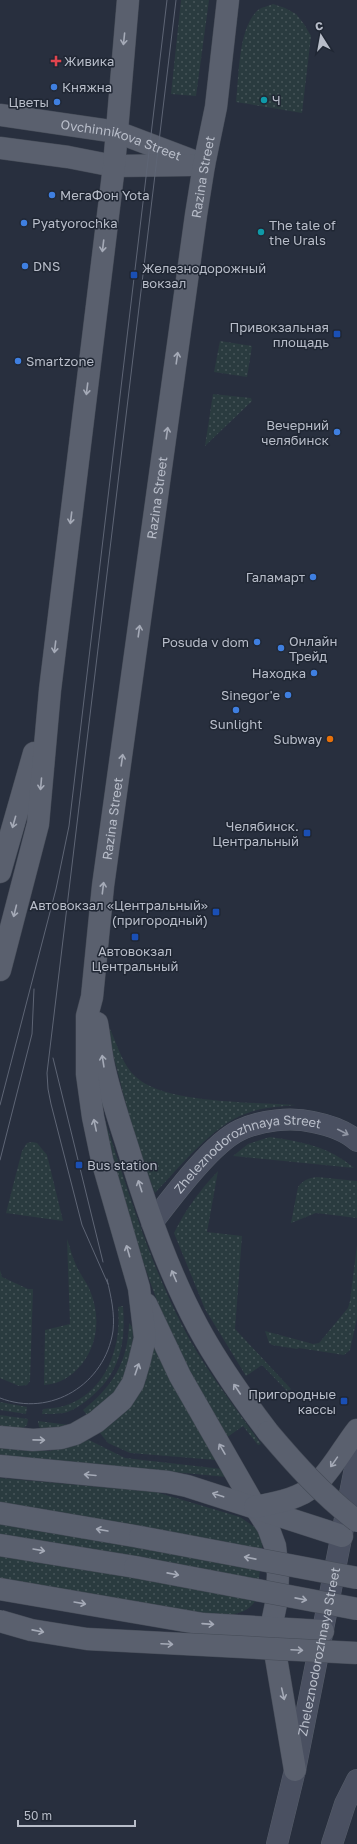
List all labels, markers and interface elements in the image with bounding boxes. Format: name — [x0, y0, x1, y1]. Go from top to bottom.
north arrow — [301, 16, 341, 56]
text: С — [314, 19, 324, 33]
one-way arrow — [120, 32, 128, 45]
place label: Живика — [64, 53, 114, 69]
marker: Живика — [51, 56, 61, 66]
place label: Княжна — [62, 79, 112, 95]
marker: Княжна — [49, 82, 59, 92]
place label: Ч — [272, 92, 281, 108]
place label: Цветы — [8, 94, 49, 110]
marker: Ч — [259, 95, 269, 105]
marker: Цветы — [52, 97, 62, 107]
street label: Ovchinnikova Street — [60, 116, 184, 164]
street label: Razina Street — [188, 134, 218, 219]
place label: МегаФон Yota — [60, 187, 150, 203]
marker: МегаФон Yota — [47, 190, 57, 200]
place label: Pyatyorochka — [32, 215, 118, 231]
place label: The tale of the Urals — [269, 217, 336, 248]
marker: Pyatyorochka — [19, 218, 29, 228]
marker: The tale of the Urals — [256, 227, 266, 237]
one-way arrow — [100, 239, 107, 252]
place label: DNS — [33, 258, 60, 274]
place label: Железнодорожный вокзал — [142, 260, 266, 291]
marker: DNS — [20, 261, 30, 271]
marker: Железнодорожный вокзал — [129, 270, 139, 280]
place label: Привокзальная площадь — [230, 319, 329, 350]
marker: Привокзальная площадь — [332, 329, 342, 339]
one-way arrow — [173, 352, 181, 365]
place label: Smartzone — [26, 353, 94, 369]
marker: Smartzone — [13, 356, 23, 366]
one-way arrow — [83, 382, 91, 395]
place label: Вечерний челябинск — [261, 417, 330, 448]
one-way arrow — [163, 427, 170, 440]
marker: Вечерний челябинск — [332, 427, 342, 437]
street label: Razina Street — [143, 455, 170, 540]
one-way arrow — [67, 511, 75, 524]
place label: Галамарт — [246, 569, 306, 585]
marker: Галамарт — [308, 572, 318, 582]
one-way arrow — [135, 625, 143, 638]
place label: Онлайн Трейд — [289, 633, 337, 664]
place label: Posuda v dom — [162, 634, 249, 650]
marker: Posuda v dom — [252, 637, 262, 647]
one-way arrow — [51, 640, 59, 653]
marker: Онлайн Трейд — [276, 643, 286, 653]
place label: Находка — [252, 665, 306, 681]
marker: Находка — [309, 668, 319, 678]
place label: Sinegor'e — [221, 687, 280, 703]
marker: Sinegor'e — [283, 690, 293, 700]
marker: Sunlight — [231, 705, 241, 715]
place label: Sunlight — [210, 716, 262, 732]
place label: Subway — [273, 731, 323, 747]
marker: Subway — [325, 734, 335, 744]
one-way arrow — [118, 754, 126, 767]
street label: Razina Street — [99, 776, 126, 861]
one-way arrow — [38, 777, 45, 790]
one-way arrow — [10, 815, 18, 828]
place label: Челябинск. Центральный — [212, 818, 299, 849]
marker: Челябинск. Центральный — [302, 828, 312, 838]
one-way arrow — [99, 882, 107, 895]
place label: Автовокзал «Центральный» (пригородный) — [29, 897, 208, 928]
one-way arrow — [11, 905, 18, 918]
marker: Автовокзал «Центральный» (пригородный) — [211, 907, 221, 917]
marker: Автовокзал Центральный — [130, 932, 140, 942]
place label: Автовокзал Центральный — [92, 943, 178, 974]
one-way arrow — [99, 1055, 107, 1068]
street label: Zheleznodorozhnaya Street — [170, 1112, 323, 1196]
one-way arrow — [91, 1119, 99, 1132]
one-way arrow — [337, 1129, 349, 1136]
place label: Bus station — [87, 1157, 158, 1173]
marker: Bus station — [74, 1160, 84, 1170]
one-way arrow — [136, 1180, 143, 1193]
one-way arrow — [124, 1245, 131, 1258]
one-way arrow — [170, 1271, 177, 1283]
one-way arrow — [134, 1363, 142, 1375]
one-way arrow — [233, 1384, 241, 1395]
place label: Пригородные кассы — [248, 1386, 336, 1417]
marker: Пригородные кассы — [339, 1396, 349, 1406]
one-way arrow — [32, 1436, 45, 1444]
one-way arrow — [217, 1443, 225, 1455]
one-way arrow — [330, 1456, 338, 1467]
one-way arrow — [84, 1471, 97, 1479]
one-way arrow — [212, 1491, 225, 1498]
one-way arrow — [96, 1526, 109, 1534]
one-way arrow — [32, 1546, 45, 1554]
one-way arrow — [244, 1554, 257, 1562]
street label: Zheleznodorozhnaya Street — [294, 1566, 343, 1737]
one-way arrow — [166, 1571, 179, 1579]
one-way arrow — [294, 1595, 307, 1603]
one-way arrow — [73, 1599, 86, 1607]
one-way arrow — [201, 1621, 214, 1628]
one-way arrow — [31, 1628, 44, 1636]
one-way arrow — [160, 1640, 173, 1647]
one-way arrow — [290, 1647, 303, 1654]
one-way arrow — [280, 1687, 288, 1700]
scale bar — [18, 1802, 135, 1828]
text: 50 m — [24, 1808, 52, 1823]

